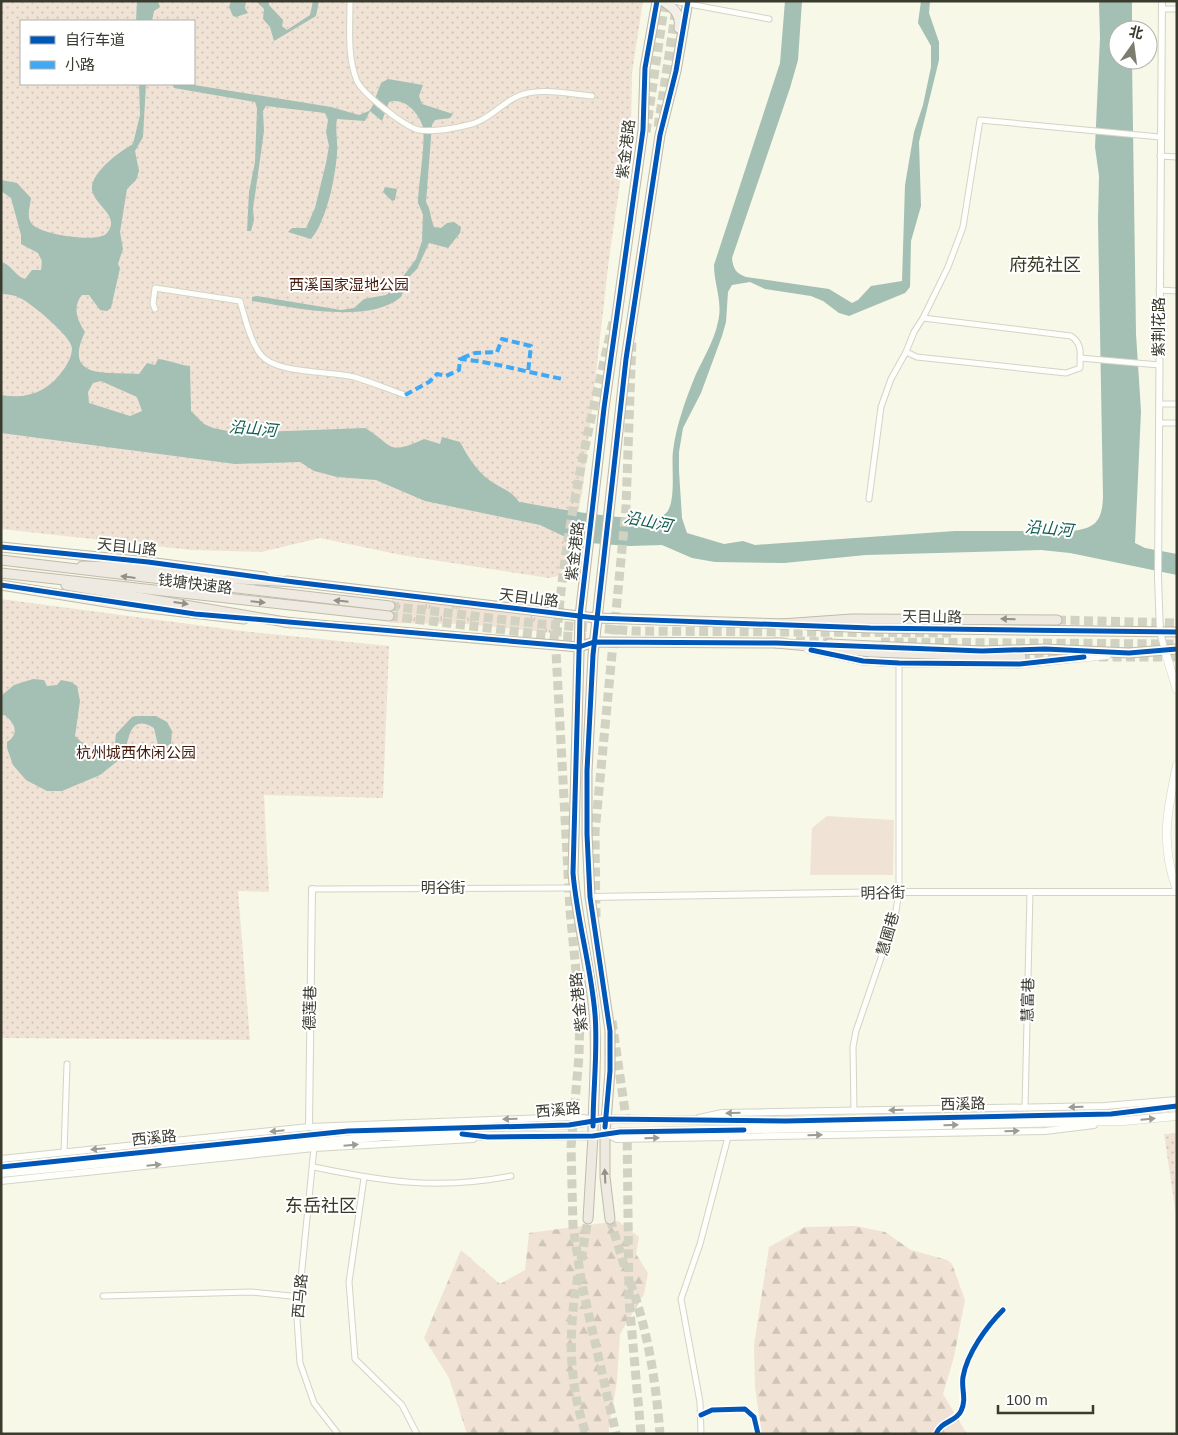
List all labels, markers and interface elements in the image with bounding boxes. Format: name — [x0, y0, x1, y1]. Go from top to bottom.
legend — [20, 20, 195, 85]
north arrow — [1108, 20, 1158, 70]
text: 北 — [1127, 23, 1145, 42]
text: 自行车道 — [65, 31, 125, 48]
text: 小路 — [65, 56, 95, 73]
street label: 紫金港路 — [613, 118, 638, 180]
district label: 府苑社区 — [1009, 255, 1081, 275]
park label: 西溪国家湿地公园 — [289, 276, 409, 293]
street label: 紫荆花路 — [1150, 297, 1167, 357]
water label: 沿山河 — [228, 418, 281, 439]
water label: 沿山河 — [623, 509, 676, 535]
water label: 沿山河 — [1024, 518, 1077, 539]
street label: 紫金港路 — [562, 520, 587, 582]
street label: 天目山路 — [96, 535, 158, 558]
street label: 钱塘快速路 — [157, 570, 233, 597]
one-way arrow — [119, 572, 135, 580]
street label: 天目山路 — [498, 585, 560, 610]
one-way arrow — [333, 597, 349, 605]
one-way arrow — [251, 598, 267, 606]
one-way arrow — [173, 599, 189, 607]
street label: 天目山路 — [902, 607, 962, 626]
one-way arrow — [1000, 615, 1016, 623]
park label: 杭州城西休闲公园 — [76, 744, 196, 761]
street label: 明谷街 — [420, 879, 466, 896]
street label: 明谷街 — [860, 884, 906, 901]
street label: 慧圃巷 — [873, 910, 902, 958]
street label: 紫金港路 — [567, 971, 590, 1033]
street label: 慧富巷 — [1019, 977, 1036, 1023]
street label: 德莲巷 — [301, 985, 318, 1031]
street label: 西溪路 — [940, 1095, 986, 1112]
street label: 西溪路 — [535, 1099, 581, 1120]
one-way arrow — [1068, 1103, 1084, 1111]
one-way arrow — [888, 1106, 904, 1114]
one-way arrow — [725, 1109, 741, 1117]
one-way arrow — [501, 1115, 517, 1123]
one-way arrow — [1140, 1115, 1156, 1123]
one-way arrow — [943, 1121, 959, 1129]
street label: 西溪路 — [131, 1127, 177, 1148]
one-way arrow — [269, 1127, 285, 1135]
one-way arrow — [1004, 1127, 1020, 1135]
one-way arrow — [807, 1131, 823, 1139]
one-way arrow — [645, 1134, 661, 1142]
one-way arrow — [343, 1141, 359, 1149]
one-way arrow — [90, 1145, 106, 1153]
one-way arrow — [146, 1161, 162, 1169]
one-way arrow — [601, 1168, 609, 1184]
district label: 东岳社区 — [285, 1196, 357, 1216]
street label: 西马路 — [289, 1273, 310, 1319]
scale bar — [998, 1382, 1093, 1414]
text: 100 m — [1006, 1391, 1048, 1408]

